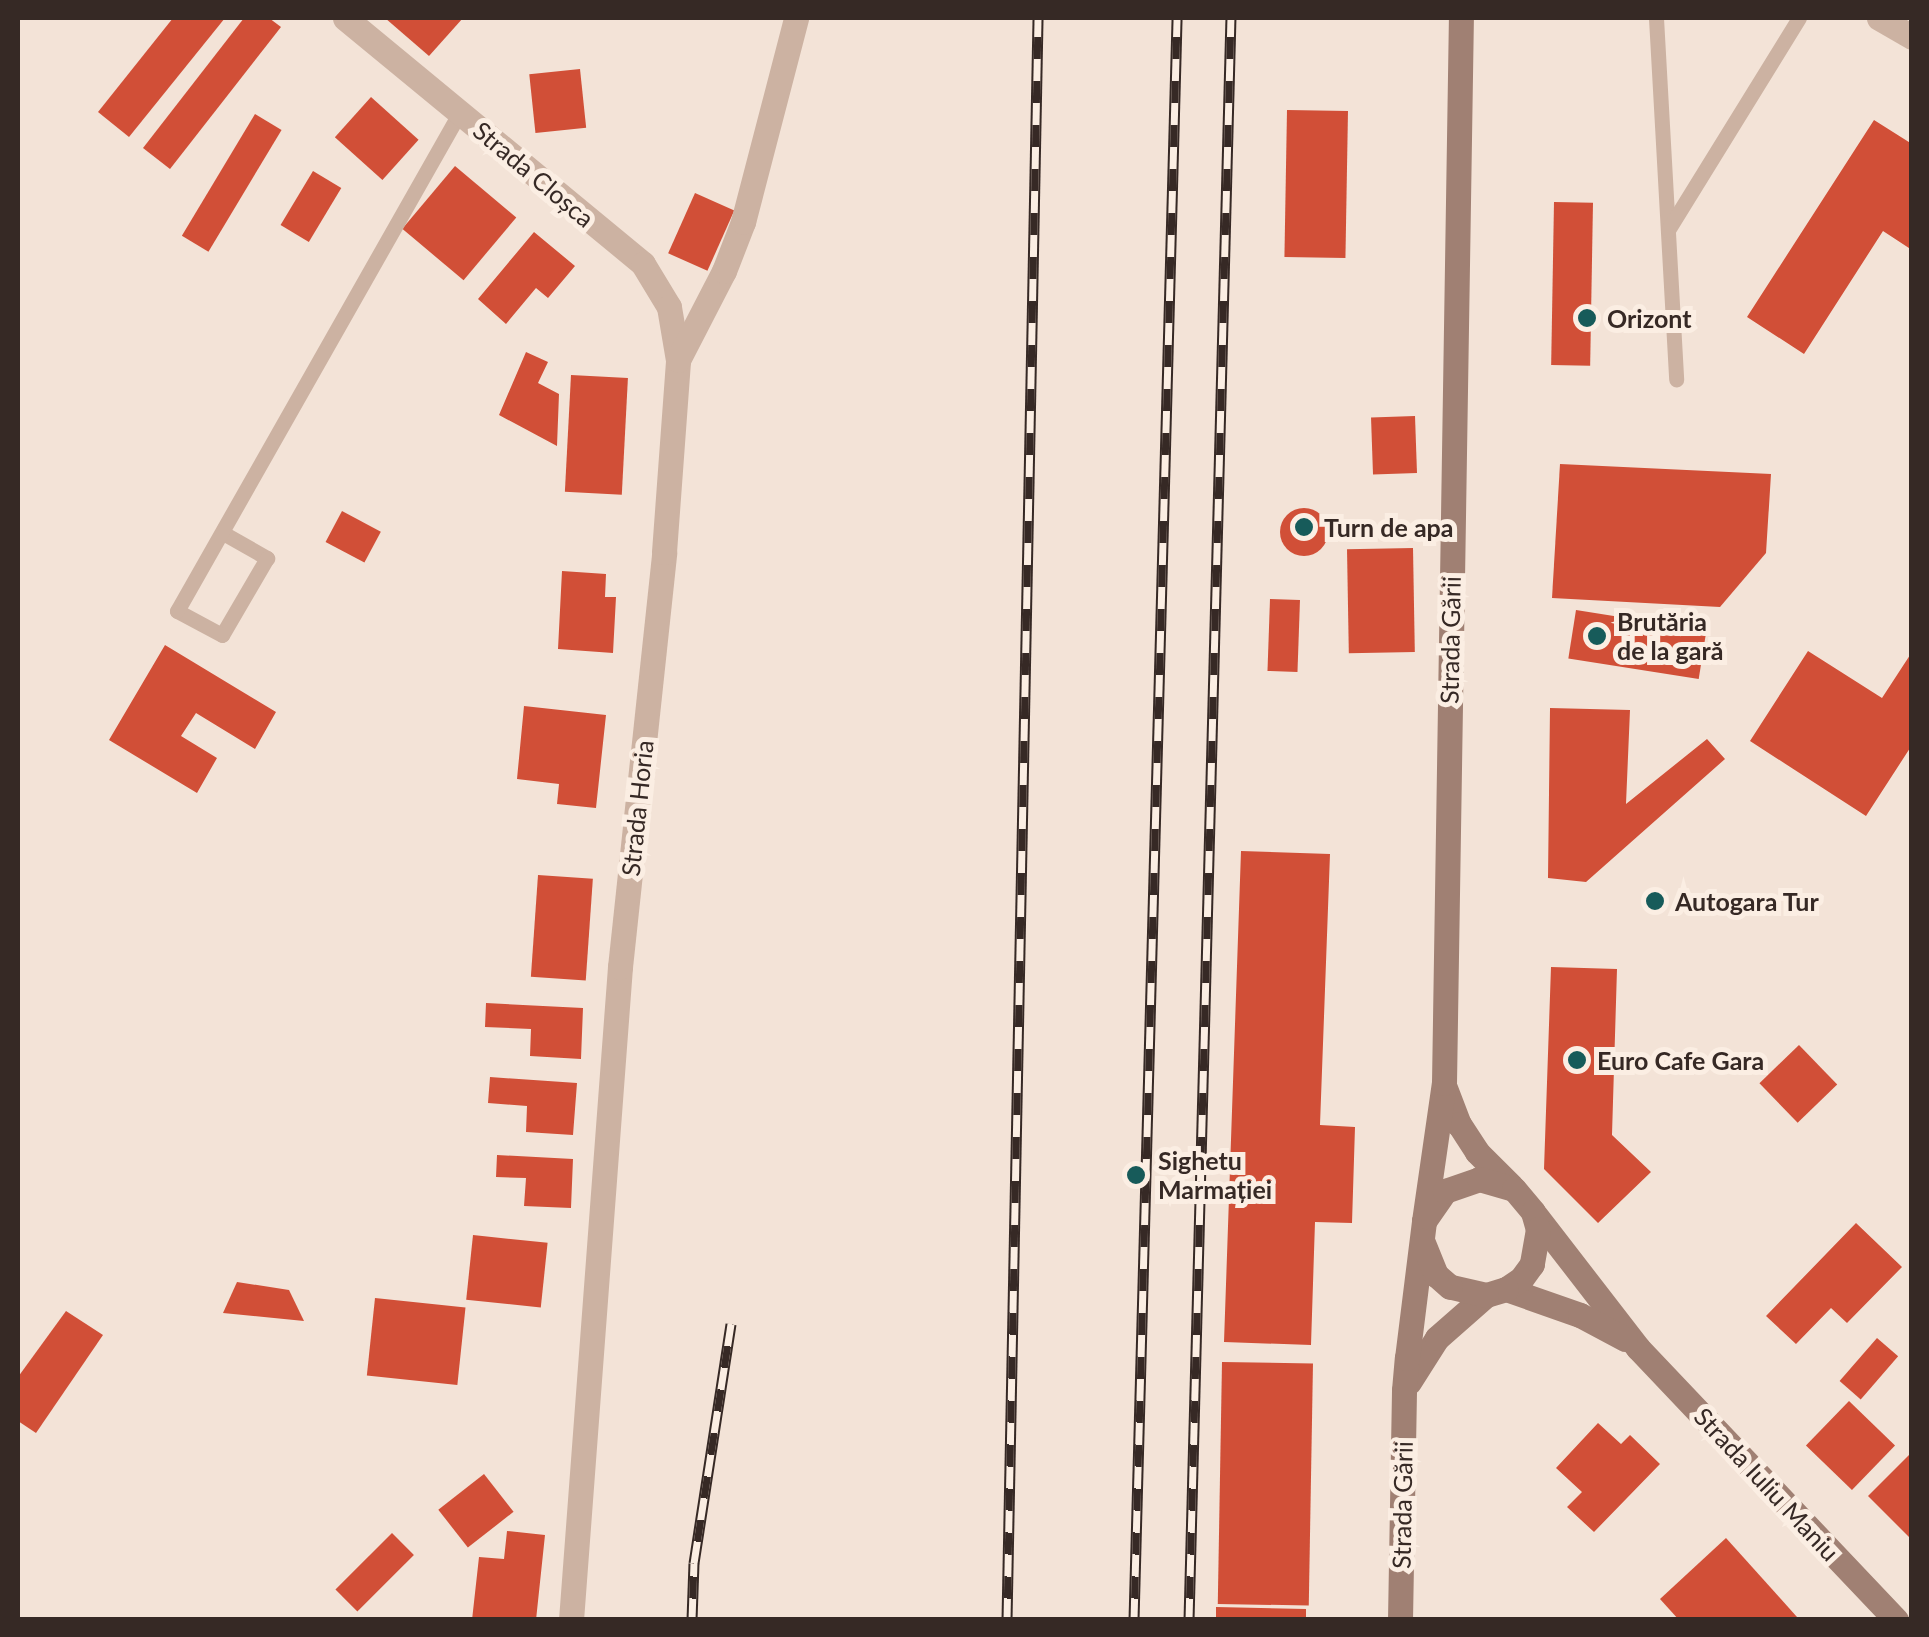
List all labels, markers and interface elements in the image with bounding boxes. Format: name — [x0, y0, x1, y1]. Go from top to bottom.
street label: Strada Cloșca — [468, 115, 600, 233]
place label: Orizont — [1607, 303, 1692, 333]
marker: Orizont — [1576, 307, 1598, 329]
place label: Turn de apa — [1324, 512, 1453, 542]
marker: Turn de apa — [1293, 516, 1315, 538]
street label: Strada Gării — [1434, 576, 1466, 704]
place label: Brutăria de la gară — [1617, 607, 1723, 666]
marker: Brutăria de la gară — [1586, 625, 1608, 647]
street label: Strada Horia — [615, 739, 659, 877]
place label: Autogara Tur — [1675, 886, 1820, 916]
marker: Autogara Tur — [1644, 890, 1666, 912]
place label: Euro Cafe Gara — [1597, 1045, 1764, 1075]
marker: Euro Cafe Gara — [1566, 1049, 1588, 1071]
place label: Sighetu Marmației — [1158, 1146, 1272, 1205]
marker: Sighetu Marmației — [1123, 1162, 1149, 1188]
street label: Strada Iuliu Maniu — [1688, 1401, 1846, 1567]
street label: Strada Gării — [1386, 1441, 1418, 1569]

